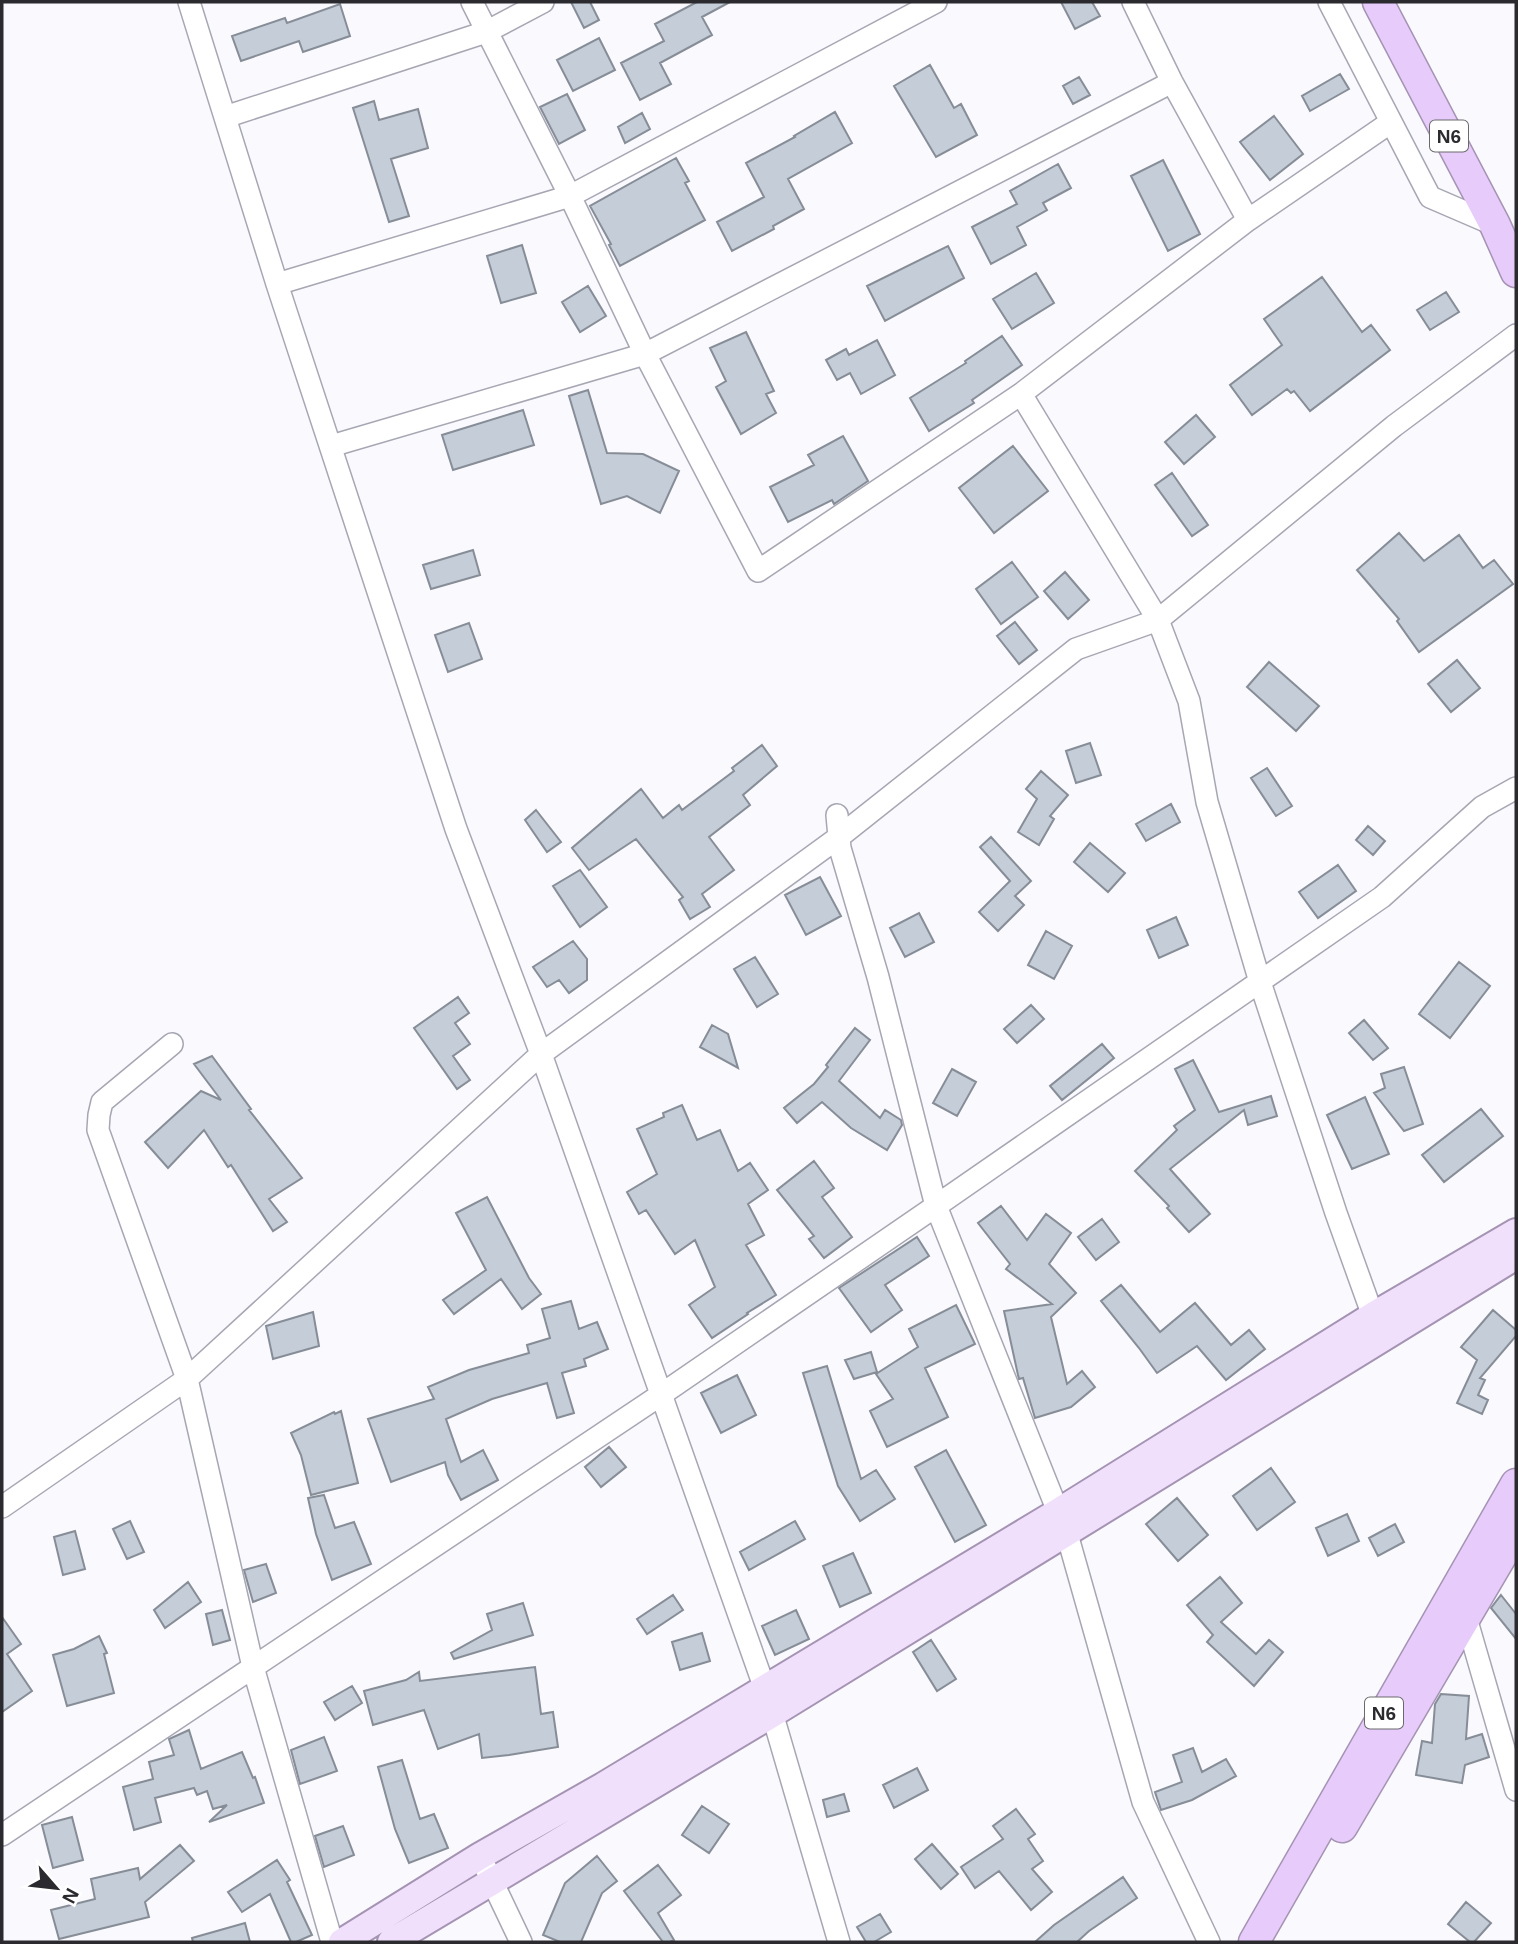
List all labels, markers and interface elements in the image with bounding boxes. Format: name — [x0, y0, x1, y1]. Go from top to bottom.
road number: N6 — [1430, 120, 1468, 152]
road number: N6 — [1365, 1698, 1403, 1728]
north arrow — [21, 1853, 91, 1923]
text: N — [58, 1885, 83, 1907]

